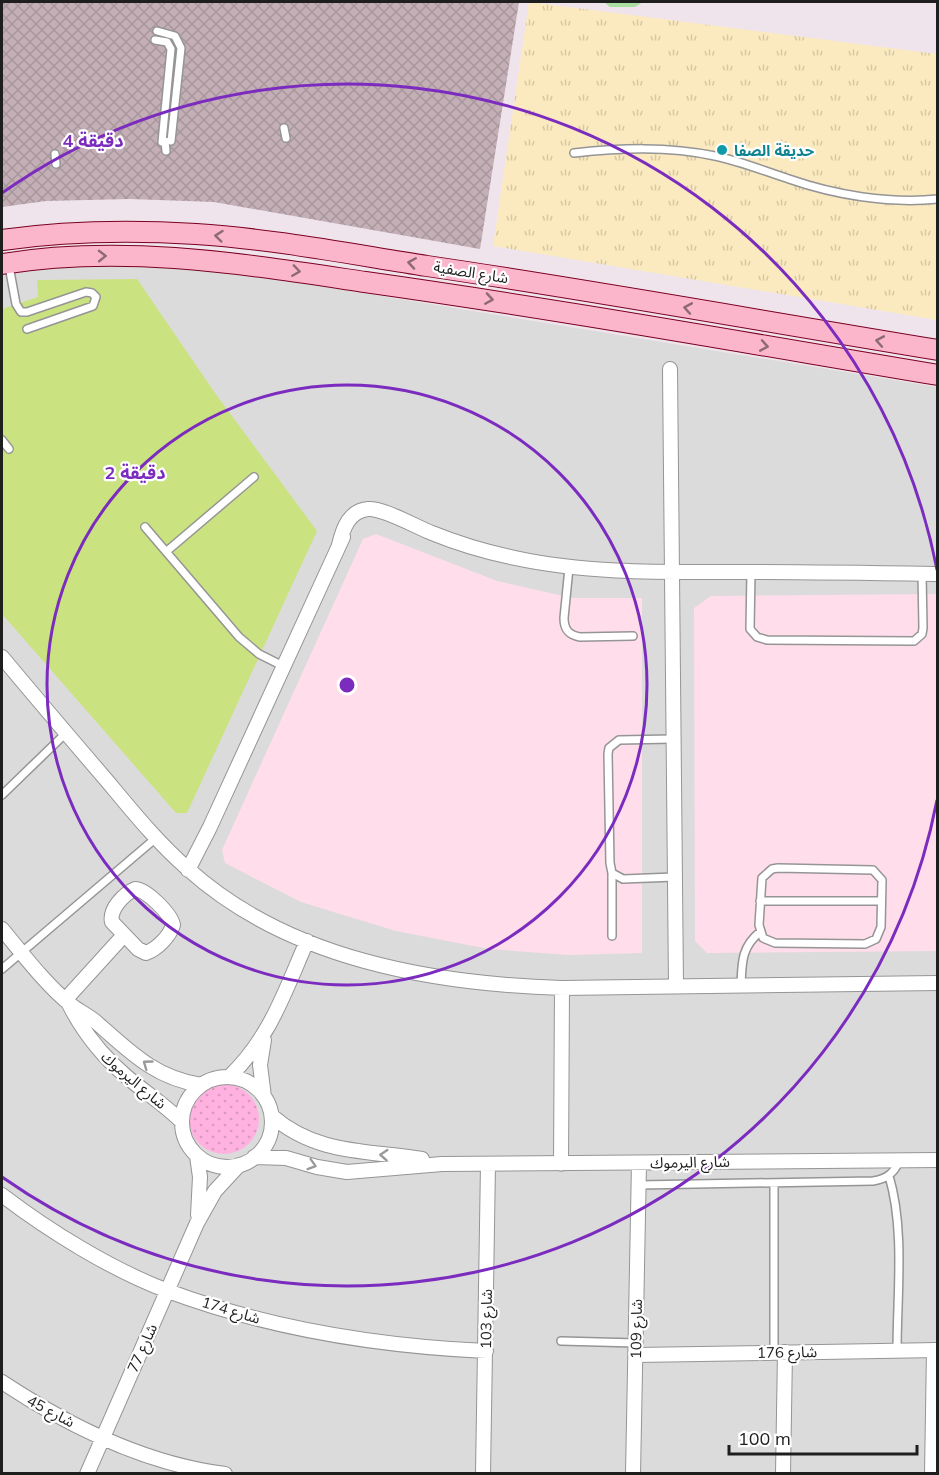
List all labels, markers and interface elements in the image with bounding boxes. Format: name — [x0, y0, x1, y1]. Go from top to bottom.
text: 4 دقيقة — [62, 129, 124, 152]
place label: حديقة الصفا — [734, 141, 815, 160]
marker: حديقة الصفا — [715, 143, 729, 157]
one-way arrow — [215, 230, 224, 243]
one-way arrow — [97, 250, 106, 263]
street label: شارع الصفية — [432, 257, 510, 290]
one-way arrow — [408, 258, 417, 270]
one-way arrow — [291, 264, 300, 276]
one-way arrow — [484, 293, 493, 305]
one-way arrow — [683, 302, 693, 315]
one-way arrow — [875, 335, 884, 347]
one-way arrow — [759, 339, 768, 351]
text: 2 دقيقة — [104, 461, 166, 484]
centre of rings — [337, 675, 357, 695]
street label: شارع اليرموك — [95, 1047, 171, 1115]
one-way arrow — [143, 1061, 154, 1072]
one-way arrow — [380, 1148, 389, 1161]
street label: شارع اليرموك — [650, 1152, 730, 1175]
one-way arrow — [306, 1158, 317, 1170]
street label: شارع 103 — [476, 1289, 499, 1349]
street label: شارع 174 — [199, 1292, 263, 1331]
street label: شارع 109 — [626, 1299, 649, 1359]
street label: شارع 77 — [123, 1321, 164, 1376]
street label: شارع 176 — [757, 1342, 818, 1365]
street label: شارع 45 — [23, 1391, 78, 1434]
scale bar — [729, 1418, 916, 1456]
text: 100 m — [738, 1427, 791, 1450]

